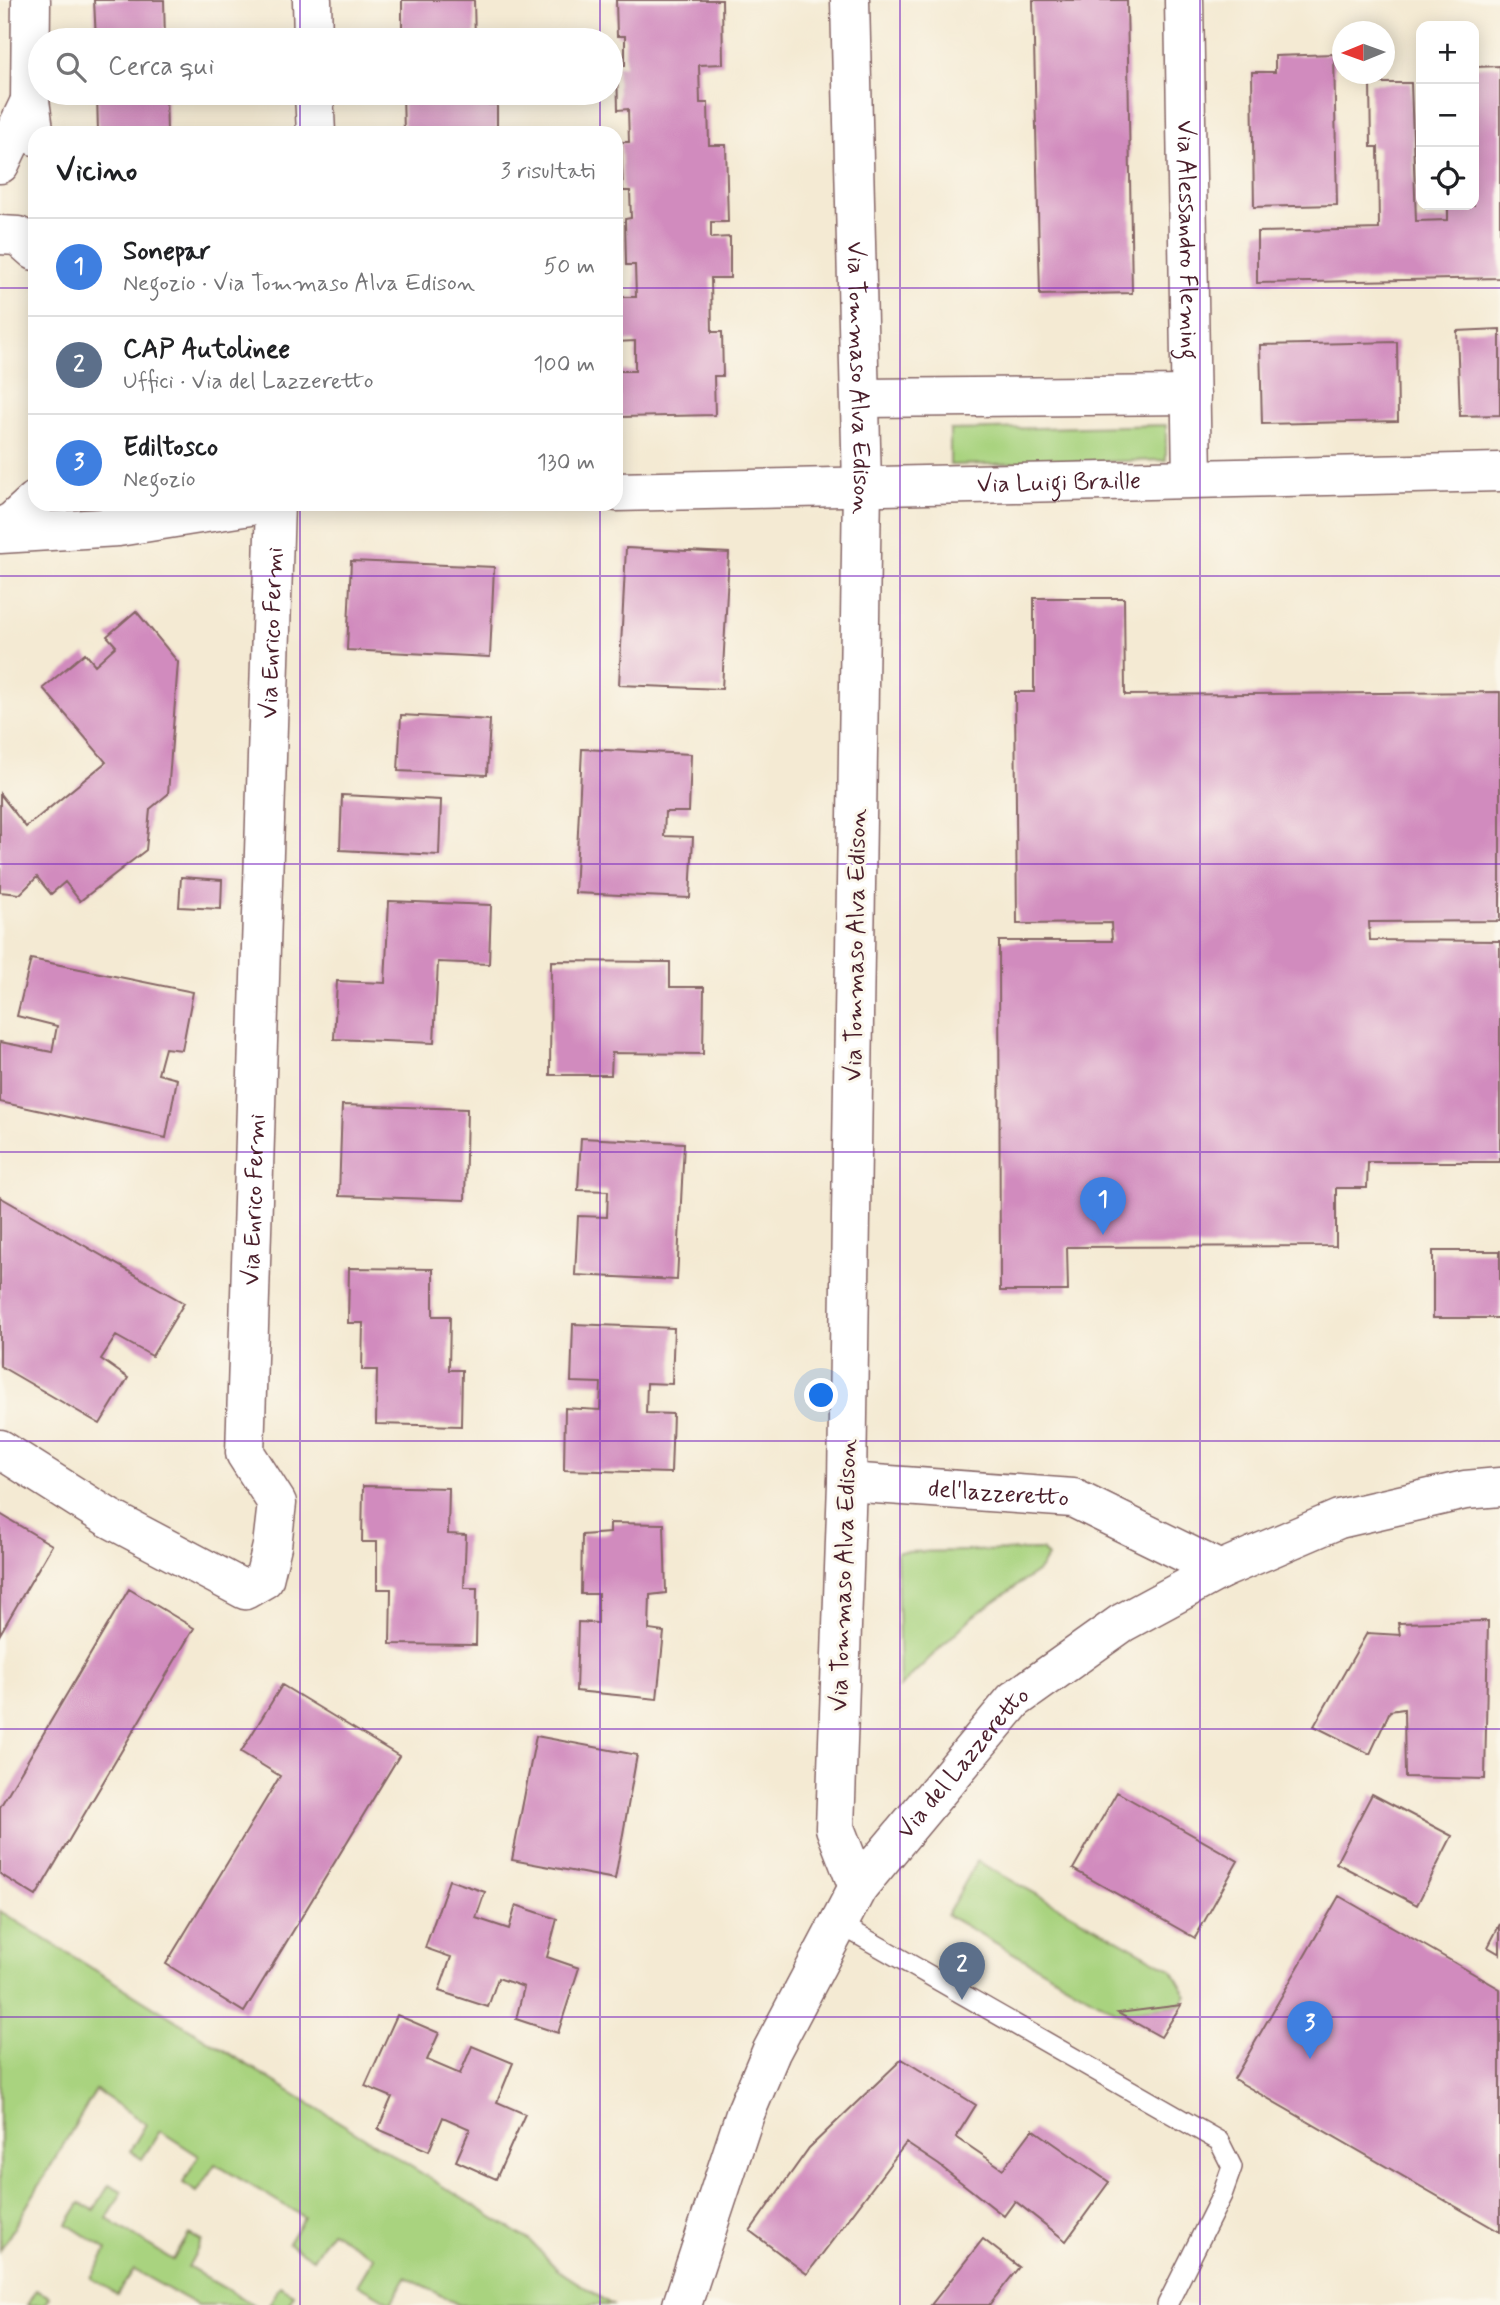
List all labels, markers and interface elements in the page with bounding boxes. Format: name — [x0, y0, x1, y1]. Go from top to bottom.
north arrow — [1332, 21, 1395, 84]
map controls — [1416, 21, 1479, 210]
button: + — [1416, 21, 1479, 84]
search box — [28, 28, 623, 105]
icon: search — [52, 48, 90, 86]
text: Cerca qui — [108, 50, 214, 84]
button: − — [1416, 84, 1479, 147]
street label: Via Alessandro Fleming — [1169, 120, 1204, 360]
button: locate — [1416, 147, 1479, 210]
text: Vicino — [56, 152, 137, 191]
text: 3 risultati — [501, 157, 595, 187]
text: Sonepar — [123, 235, 211, 269]
street label: Via Tommaso Alva Edison — [839, 241, 876, 515]
text: 1 — [74, 252, 84, 282]
text: 50 m — [544, 252, 595, 282]
text: Negozio · Via Tommaso Alva Edison — [123, 269, 475, 299]
text: CAP Autolinee — [123, 333, 290, 367]
text: 2 — [73, 350, 85, 380]
text: 100 m — [533, 350, 595, 380]
text: Uffici · Via del Lazzeretto — [123, 367, 374, 397]
text: Ediltosco — [123, 431, 218, 465]
text: 3 — [74, 448, 84, 478]
text: 130 m — [537, 448, 595, 478]
text: Negozio — [123, 465, 196, 495]
street label: Via Luigi Braille — [977, 466, 1141, 502]
street label: Via Enrico Fermi — [254, 547, 291, 719]
street label: Via Tommaso Alva Edison — [839, 808, 874, 1082]
street label: Via Enrico Fermi — [236, 1113, 273, 1286]
pin: 1 — [1080, 1177, 1126, 1235]
your location — [804, 1378, 838, 1412]
street label: Via Tommaso Alva Edison — [824, 1438, 865, 1712]
street label: del'lazzeretto — [927, 1474, 1070, 1515]
street label: Via del Lazzeretto — [891, 1680, 1036, 1846]
pin: 2 — [939, 1942, 985, 2000]
pin: 3 — [1287, 2001, 1333, 2059]

